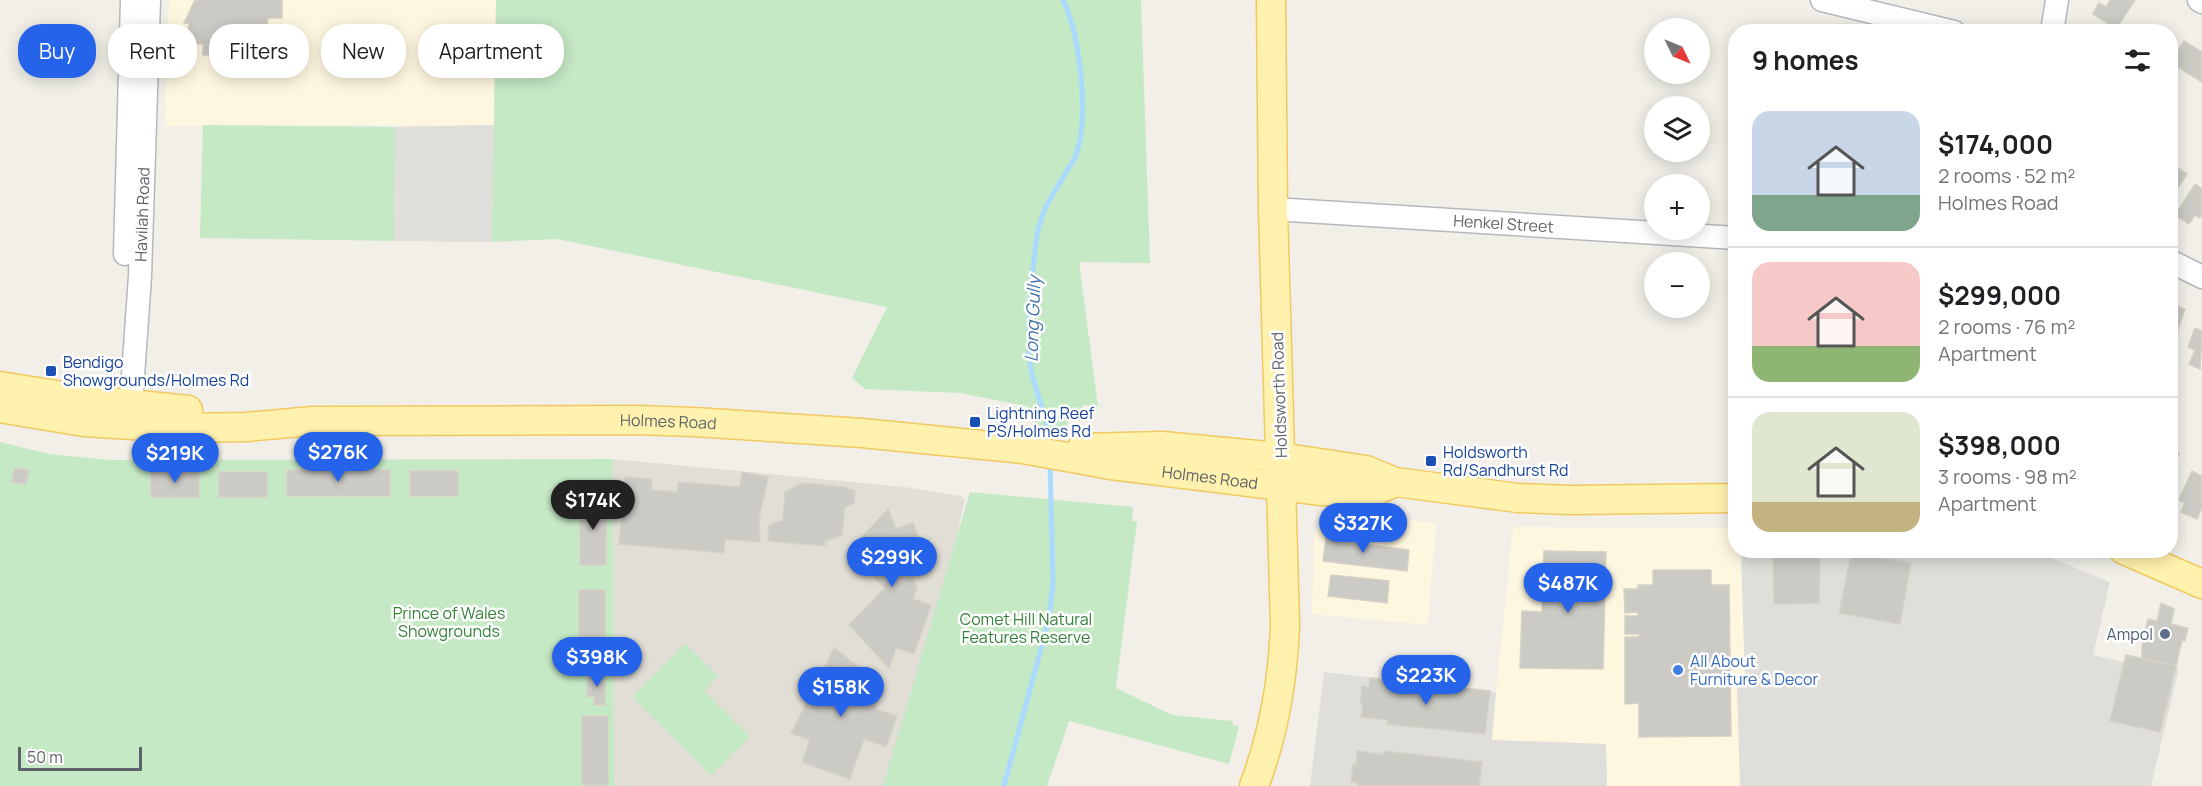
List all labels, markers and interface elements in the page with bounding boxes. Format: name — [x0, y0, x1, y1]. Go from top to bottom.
north arrow — [1644, 18, 1710, 84]
map controls — [1644, 18, 1710, 318]
chip: Buy — [18, 24, 96, 78]
chip: Rent — [108, 24, 197, 78]
chip: Filters — [209, 24, 309, 78]
chip: New — [321, 24, 406, 78]
chip: Apartment — [418, 24, 564, 78]
text: 9 homes — [1752, 42, 1859, 78]
icon: filters — [2121, 44, 2154, 77]
button: layers — [1644, 96, 1710, 162]
text: $174,000 — [1938, 126, 2053, 162]
icon: home — [1800, 135, 1872, 207]
text: 2 rooms · 52 m² — [1938, 162, 2075, 189]
street label: Havilah Road — [129, 167, 155, 262]
button: + — [1644, 174, 1710, 240]
text: Holmes Road — [1938, 189, 2059, 216]
street label: Henkel Street — [1453, 209, 1555, 238]
button: − — [1644, 252, 1710, 318]
water label: Long Gully — [1019, 273, 1046, 362]
text: $299,000 — [1938, 277, 2061, 313]
icon: home — [1800, 286, 1872, 358]
text: 2 rooms · 76 m² — [1938, 313, 2075, 340]
street label: Holdsworth Road — [1266, 332, 1292, 458]
text: Apartment — [1938, 340, 2037, 367]
place label: Bendigo Showgrounds/Holmes Rd — [63, 351, 249, 391]
marker: Bendigo Showgrounds/Holmes Rd — [44, 364, 58, 378]
place label: Lightning Reef PS/Holmes Rd — [987, 402, 1094, 442]
street label: Holmes Road — [620, 409, 717, 434]
marker: Lightning Reef PS/Holmes Rd — [968, 415, 982, 429]
text: $398,000 — [1938, 427, 2061, 463]
pin: $276K — [296, 432, 380, 483]
pin: $219K — [133, 433, 217, 484]
icon: home — [1800, 436, 1872, 508]
text: $276K — [308, 438, 368, 465]
text: $219K — [146, 439, 204, 466]
place label: Holdsworth Rd/Sandhurst Rd — [1443, 441, 1568, 481]
marker: Holdsworth Rd/Sandhurst Rd — [1424, 454, 1438, 468]
street label: Holmes Road — [1161, 460, 1259, 494]
text: 3 rooms · 98 m² — [1938, 463, 2077, 490]
pin: $174K — [551, 480, 635, 531]
text: $174K — [565, 486, 621, 513]
text: Apartment — [1938, 490, 2037, 517]
pin: $327K — [1321, 503, 1405, 554]
text: $327K — [1333, 509, 1393, 536]
pin: $299K — [850, 537, 934, 588]
text: $299K — [861, 543, 923, 570]
pin: $487K — [1526, 563, 1610, 614]
text: $487K — [1538, 569, 1598, 596]
park label: Prince of Wales Showgrounds — [393, 602, 505, 642]
park label: Comet Hill Natural Features Reserve — [960, 608, 1092, 648]
place label: Ampol — [2107, 623, 2153, 645]
marker: Ampol — [2158, 627, 2172, 641]
pin: $398K — [555, 637, 639, 688]
text: $398K — [566, 643, 628, 670]
place label: All About Furniture & Decor — [1690, 650, 1818, 690]
pin: $223K — [1384, 655, 1468, 706]
text: $223K — [1396, 661, 1456, 688]
marker: All About Furniture & Decor — [1671, 663, 1685, 677]
pin: $158K — [799, 667, 883, 718]
text: $158K — [812, 673, 870, 700]
scale bar — [18, 744, 142, 772]
text: 50 m — [27, 746, 63, 768]

